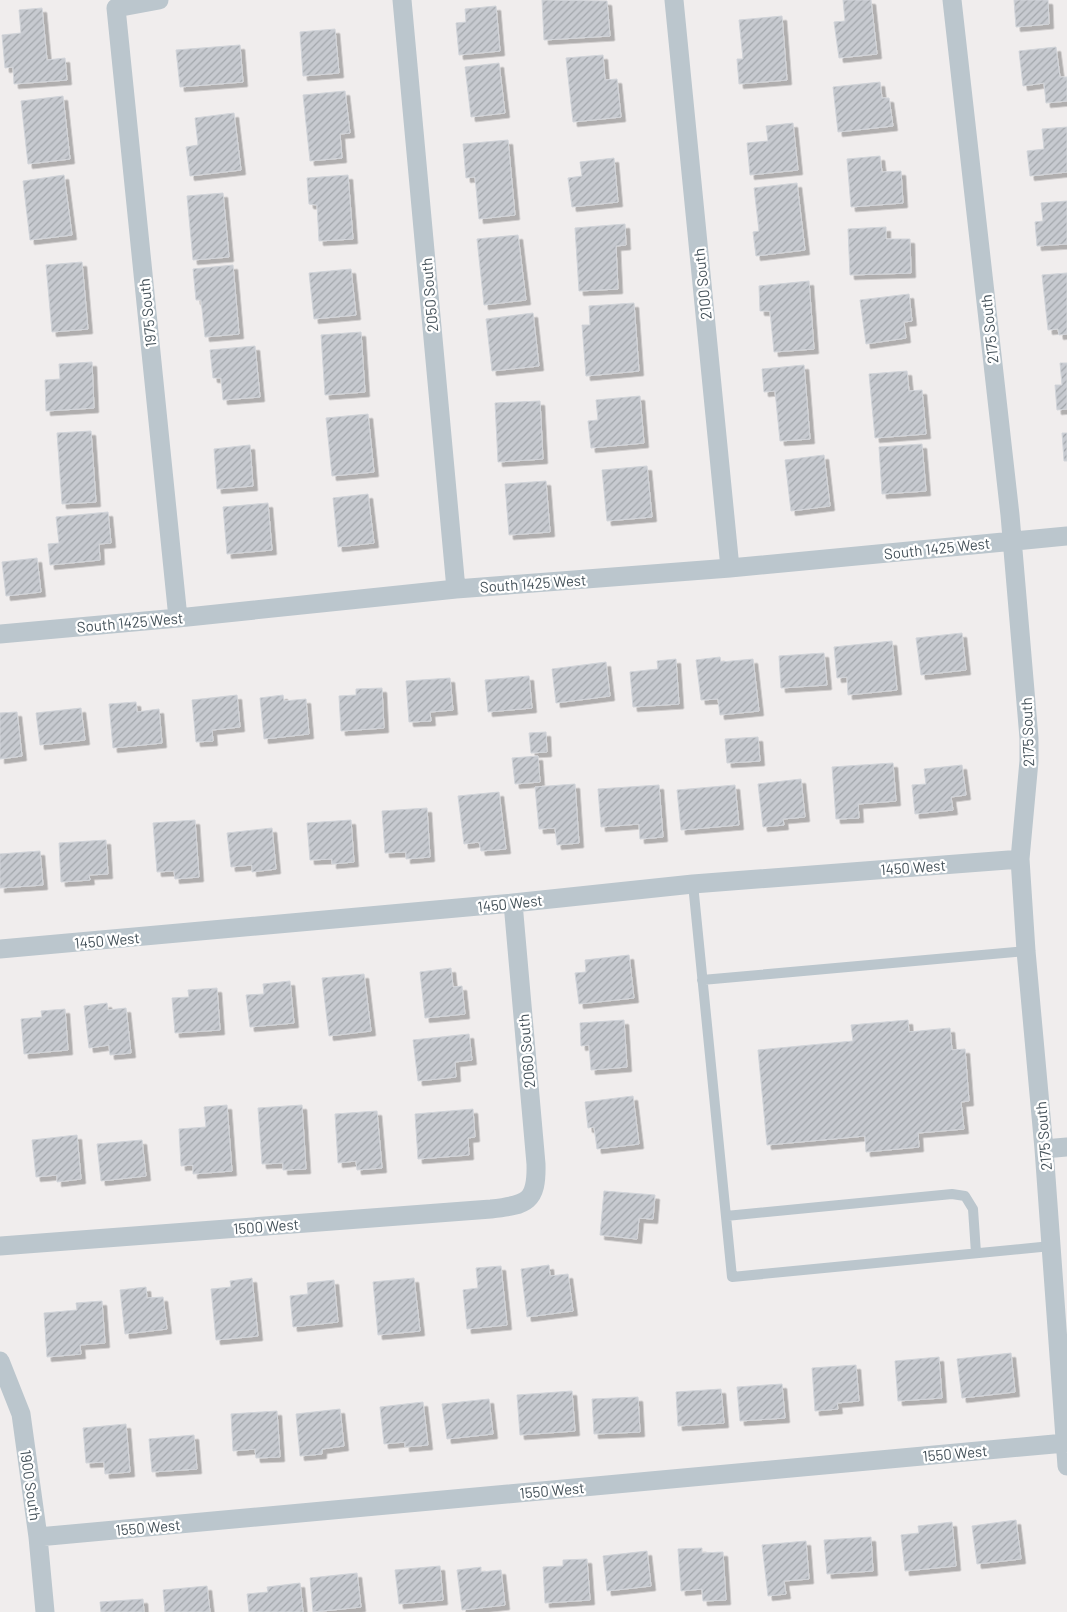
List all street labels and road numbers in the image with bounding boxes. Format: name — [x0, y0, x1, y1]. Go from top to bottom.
street label: 2100 South — [689, 247, 715, 321]
street label: 2050 South — [417, 257, 441, 333]
street label: 1975 South — [134, 278, 160, 348]
street label: 2175 South — [976, 294, 1002, 364]
street label: South 1425 West — [883, 533, 991, 563]
street label: South 1425 West — [479, 570, 587, 596]
street label: South 1425 West — [76, 608, 184, 636]
street label: 2175 South — [1017, 697, 1037, 767]
street label: 1450 West — [880, 856, 946, 878]
street label: 1450 West — [476, 891, 544, 915]
street label: 1450 West — [74, 928, 140, 952]
street label: 2060 South — [514, 1013, 538, 1089]
street label: 2175 South — [1031, 1101, 1055, 1171]
street label: 1500 West — [233, 1215, 299, 1237]
street label: 1550 West — [922, 1441, 988, 1465]
street label: 1900 South — [17, 1448, 45, 1522]
street label: 1550 West — [519, 1478, 585, 1502]
street label: 1550 West — [115, 1515, 181, 1539]

